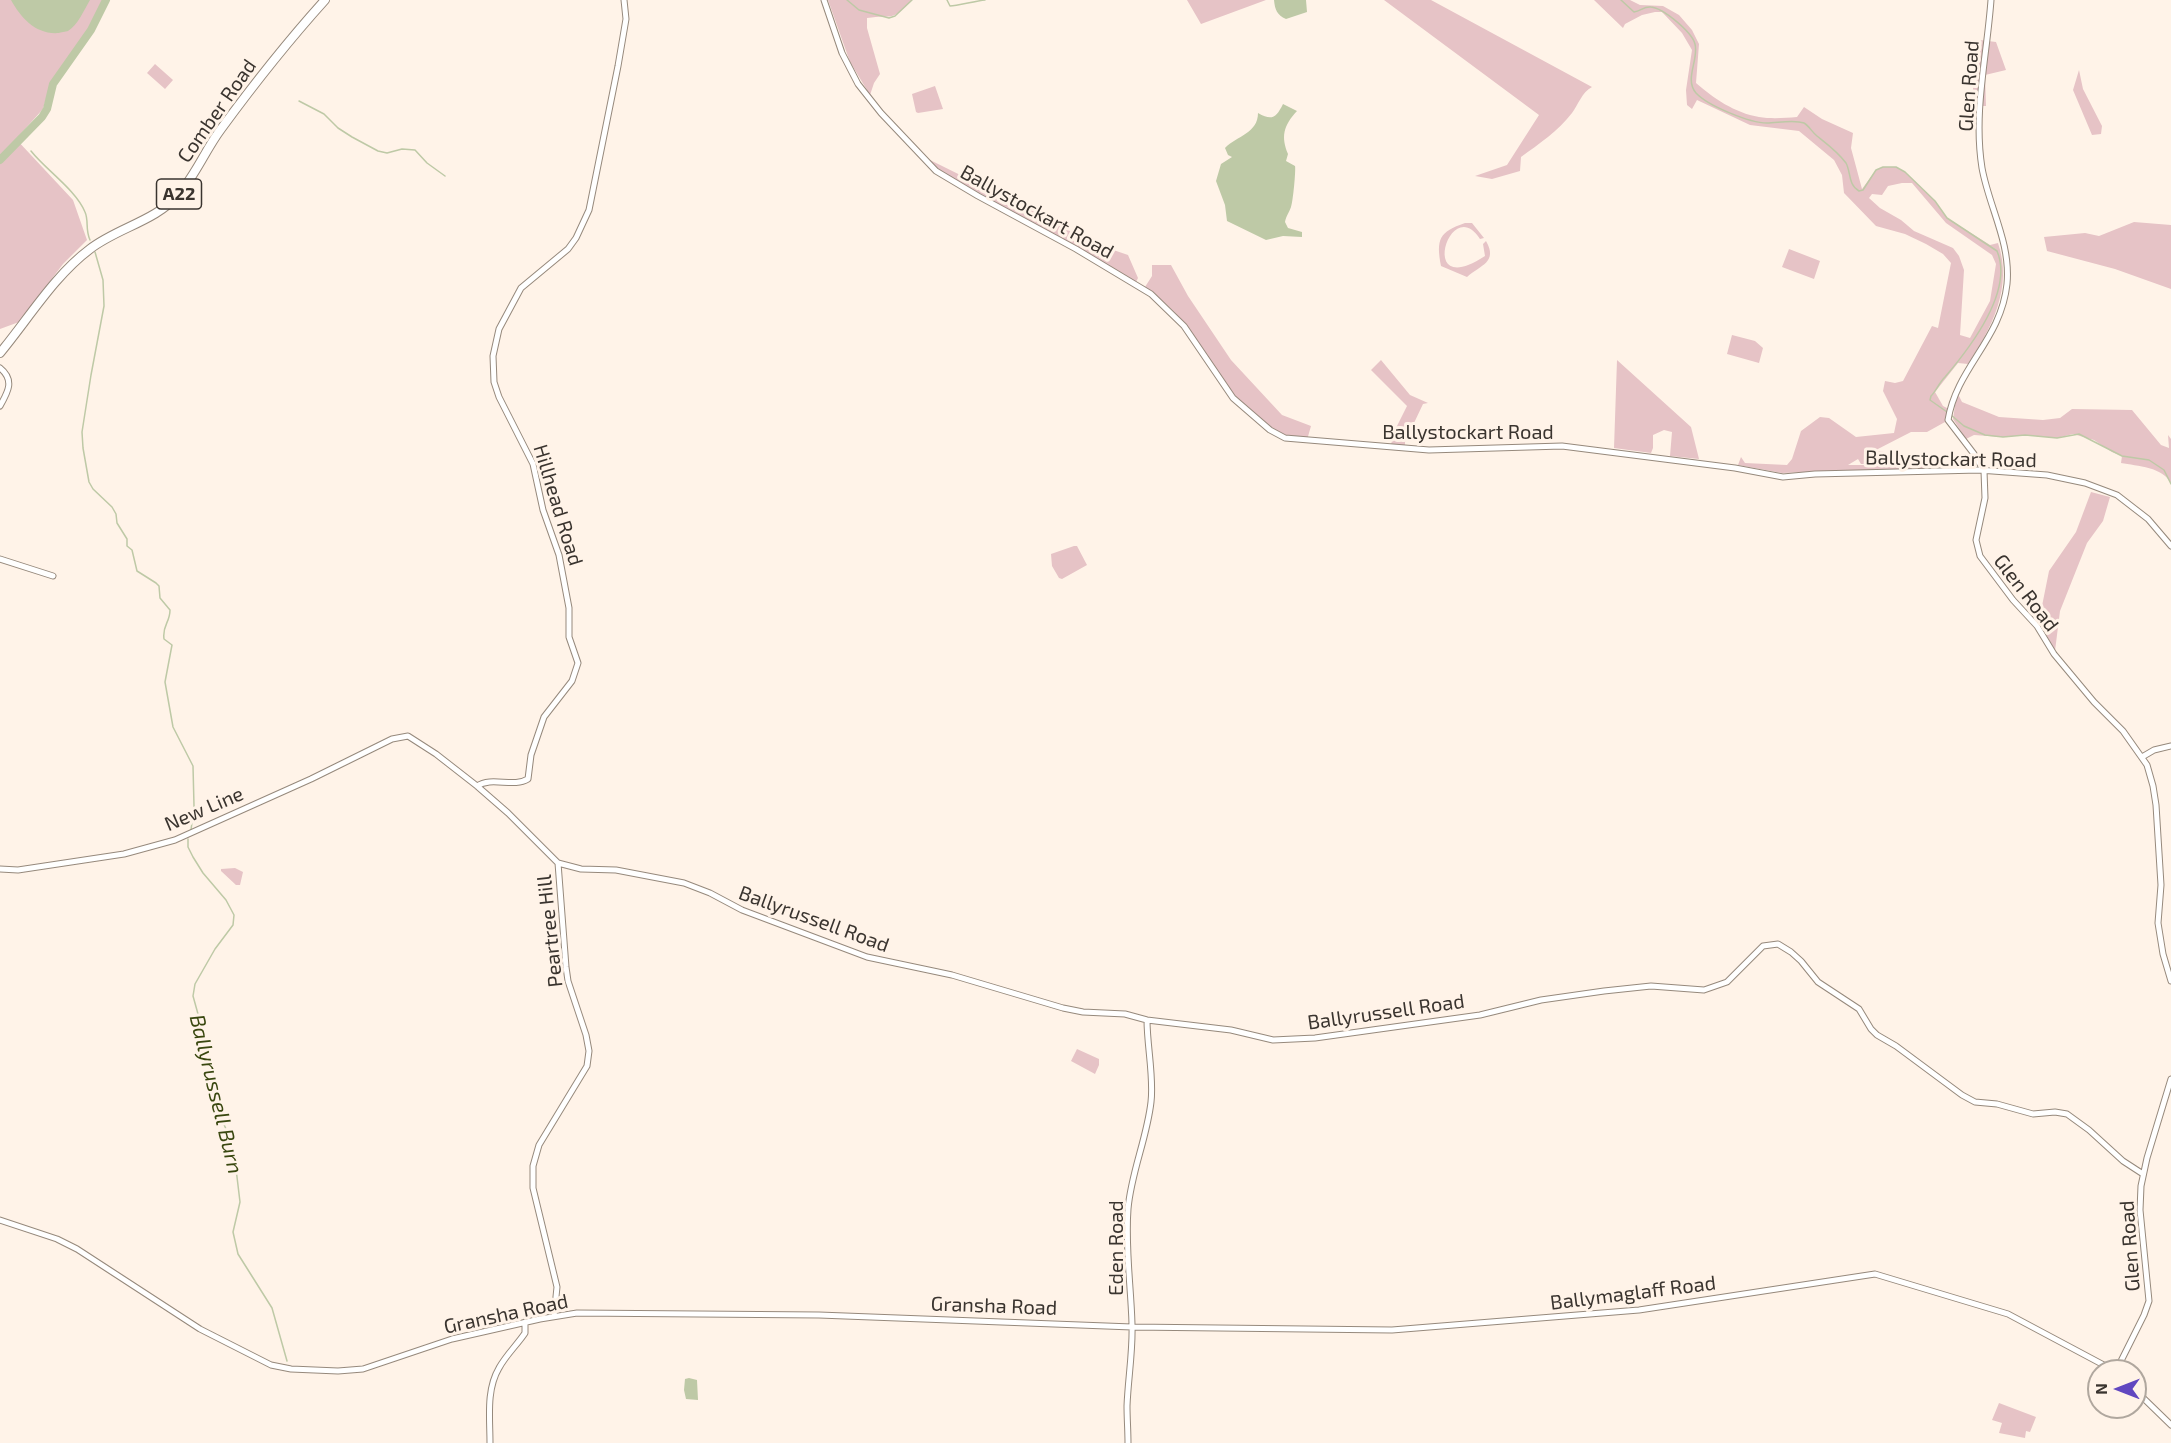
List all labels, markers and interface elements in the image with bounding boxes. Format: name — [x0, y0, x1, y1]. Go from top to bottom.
street label: Glen Road — [1954, 40, 1984, 132]
street label: Comber Road — [172, 55, 262, 167]
street label: Ballystockart Road — [956, 160, 1118, 264]
road number: A22 — [156, 179, 201, 209]
street label: Ballystockart Road — [1382, 420, 1554, 444]
street label: Hillhead Road — [528, 441, 588, 569]
street label: Ballystockart Road — [1865, 446, 2037, 472]
street label: Glen Road — [1988, 550, 2064, 636]
street label: New Line — [161, 782, 247, 836]
street label: Peartree Hill — [532, 874, 568, 988]
street label: Ballyrussell Road — [736, 881, 892, 957]
street label: Ballyrussell Road — [1306, 989, 1466, 1035]
water label: Ballyrussell Burn — [184, 1012, 248, 1176]
street label: Eden Road — [1104, 1200, 1128, 1296]
street label: Glen Road — [2115, 1200, 2145, 1292]
street label: Ballymaglaff Road — [1549, 1271, 1717, 1315]
street label: Gransha Road — [442, 1289, 570, 1339]
street label: Gransha Road — [930, 1292, 1058, 1320]
north arrow — [2087, 1359, 2147, 1419]
text: N — [2091, 1383, 2110, 1395]

